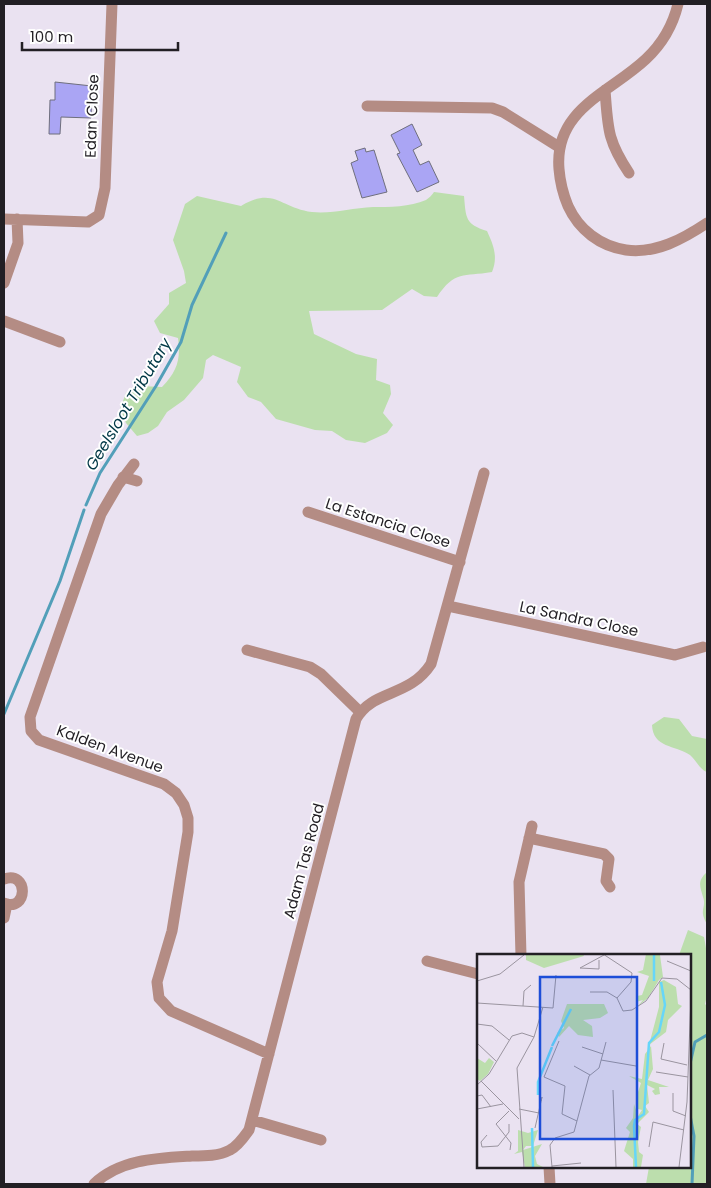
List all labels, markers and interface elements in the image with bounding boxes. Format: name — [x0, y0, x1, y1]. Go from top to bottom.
scale bar — [22, 20, 179, 52]
text: 100 m — [30, 26, 73, 47]
street label: Edan Close — [80, 74, 103, 158]
water label: Geelsloot Tributary — [80, 333, 178, 475]
street label: La Estancia Close — [323, 492, 453, 553]
street label: La Sandra Close — [518, 596, 640, 641]
street label: Kalden Avenue — [54, 719, 166, 778]
street label: Adam Tas Road — [278, 801, 329, 921]
inset map — [477, 954, 691, 1168]

